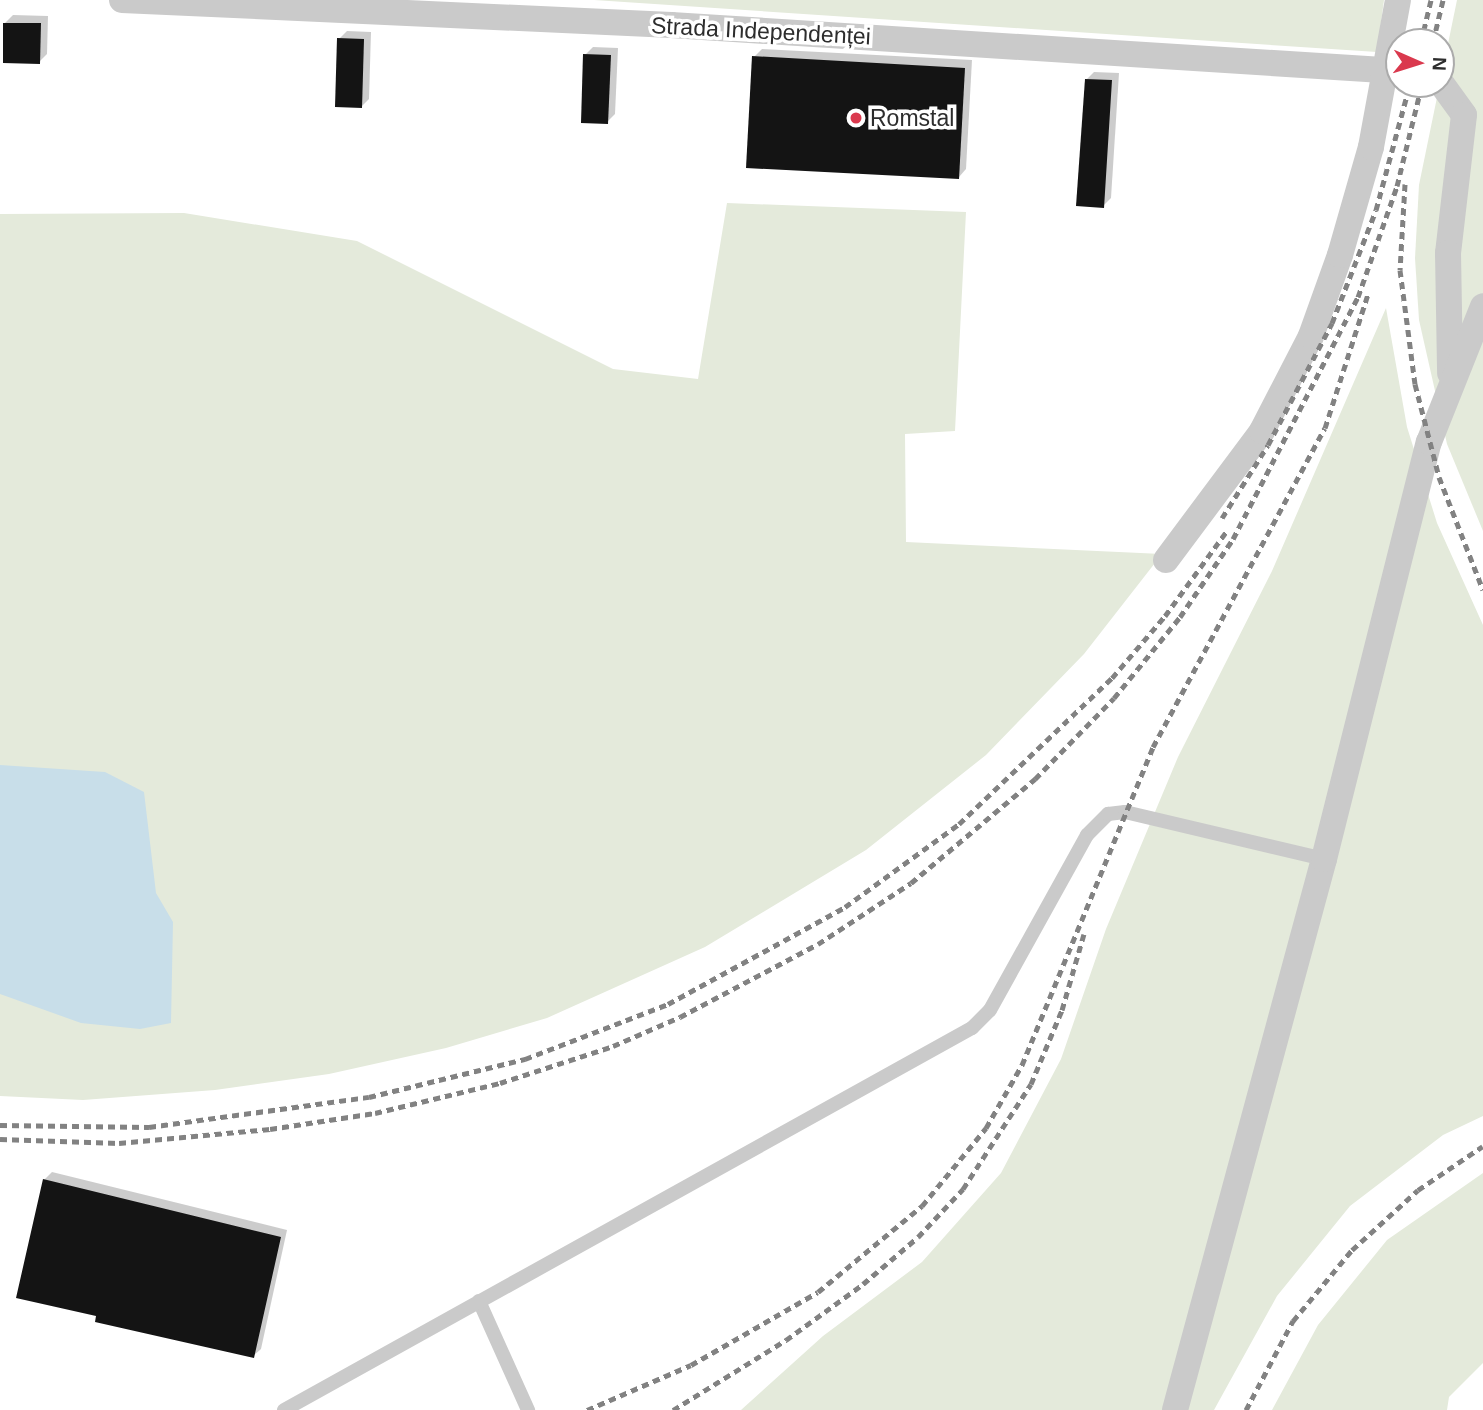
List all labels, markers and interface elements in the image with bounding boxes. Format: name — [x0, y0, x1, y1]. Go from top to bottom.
street label: Strada Independenței — [650, 11, 872, 51]
north arrow — [1385, 28, 1455, 98]
text: N — [1429, 57, 1450, 71]
place label: Romstal — [870, 104, 954, 132]
marker: Romstal — [848, 110, 864, 126]

